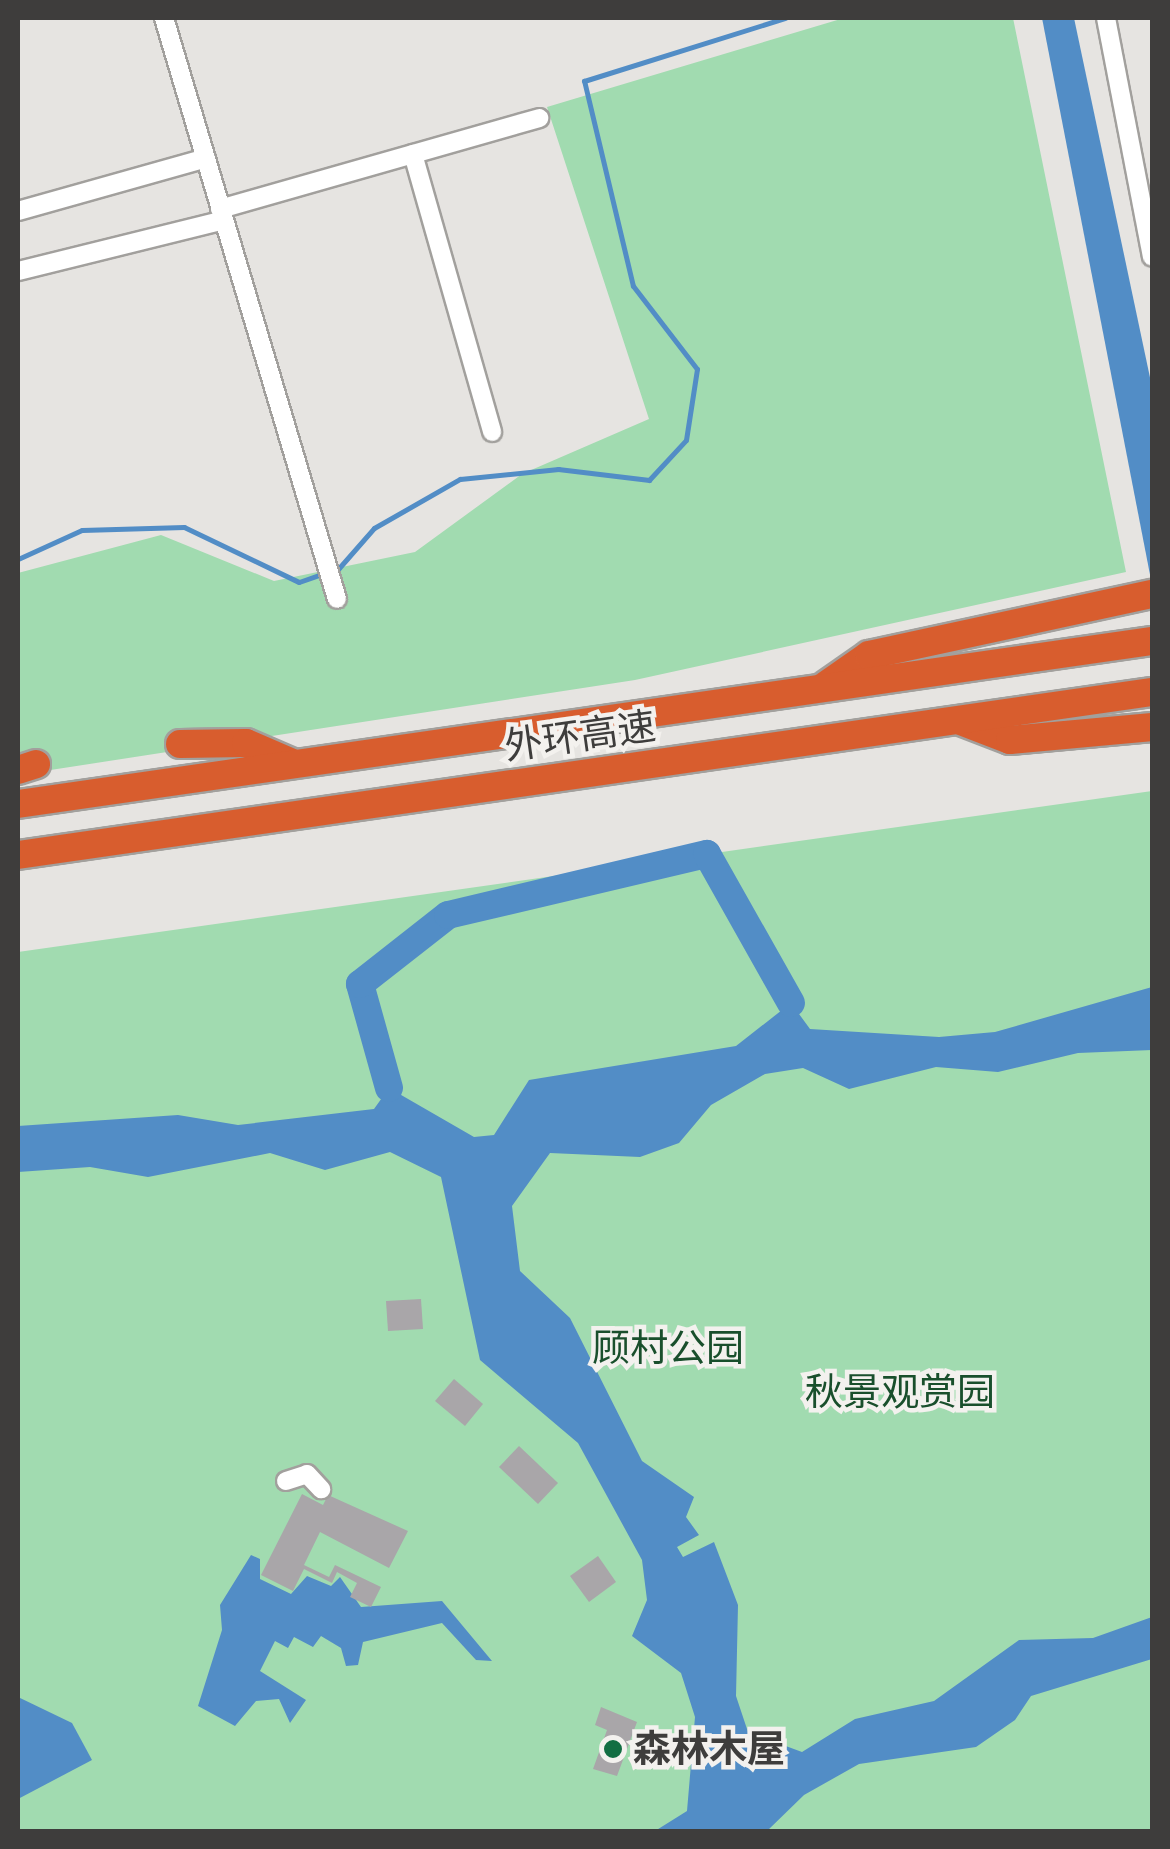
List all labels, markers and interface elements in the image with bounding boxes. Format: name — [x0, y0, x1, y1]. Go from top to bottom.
street label: 外环高速 — [502, 703, 658, 769]
park label: 顾村公园 — [592, 1325, 744, 1371]
park label: 秋景观赏园 — [805, 1369, 995, 1415]
place label: 森林木屋 — [633, 1726, 785, 1772]
marker: 森林木屋 — [602, 1738, 624, 1760]

